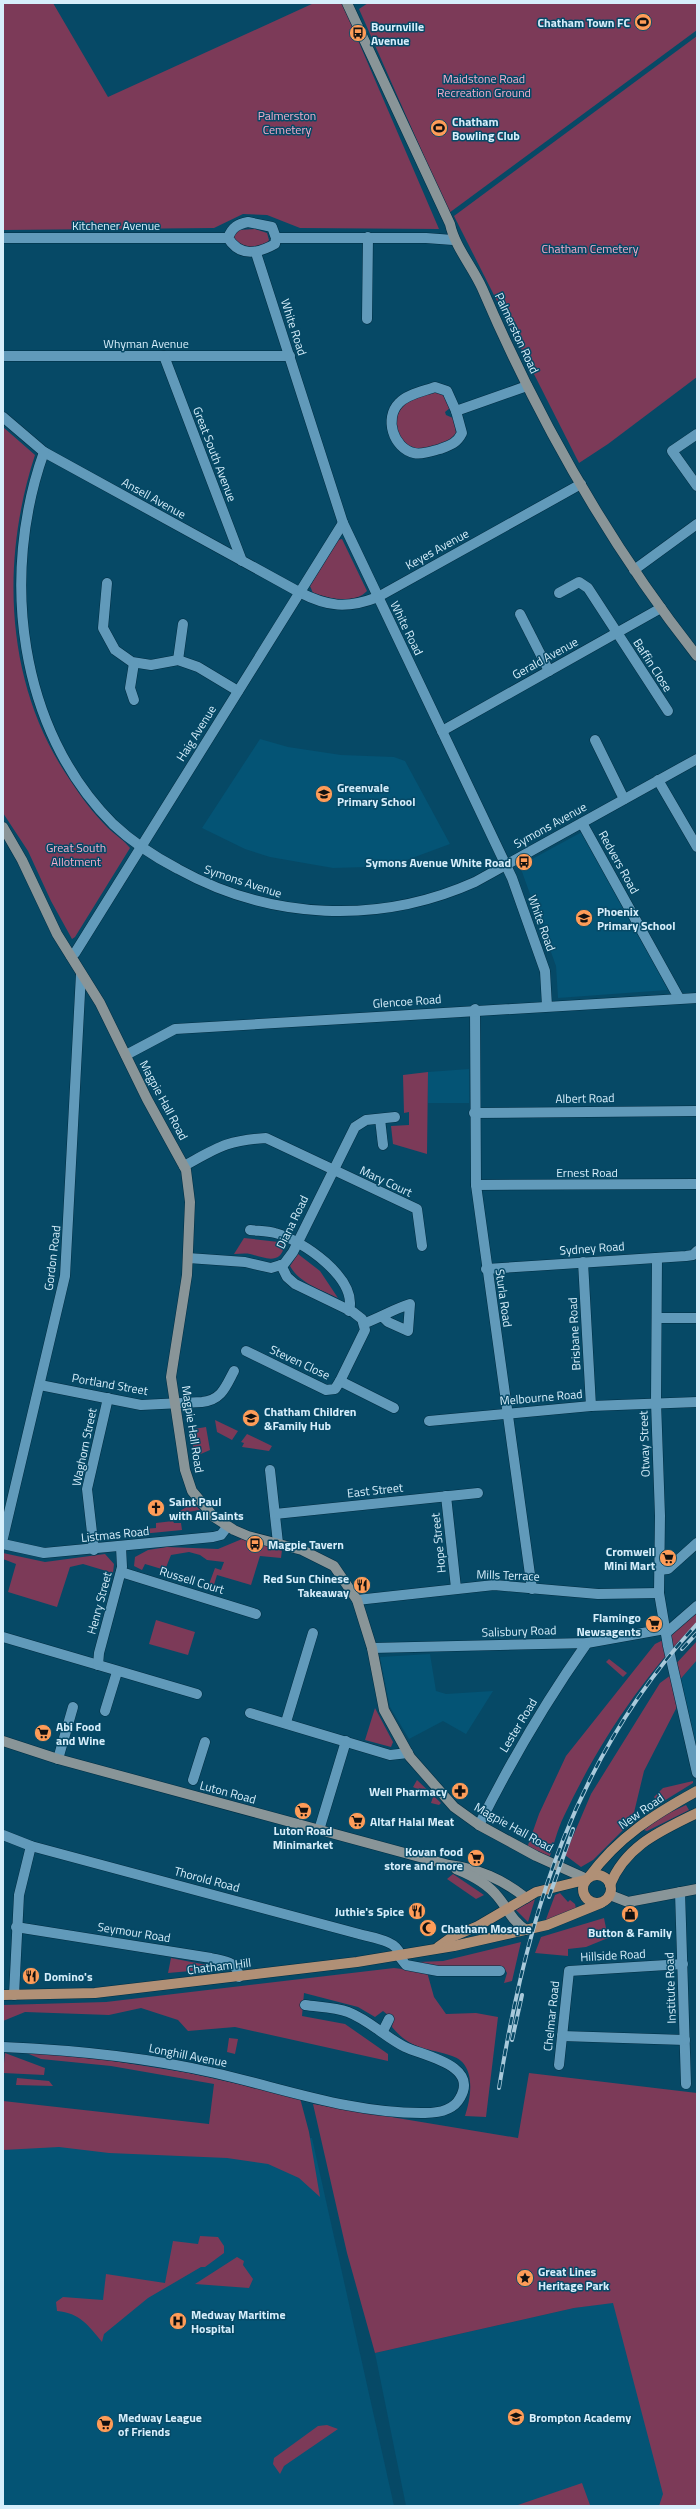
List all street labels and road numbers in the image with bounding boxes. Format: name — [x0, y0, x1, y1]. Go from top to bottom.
street label: Kitchener Avenue — [72, 216, 160, 235]
street label: Palmerston Road — [490, 289, 544, 377]
street label: White Road — [276, 296, 312, 358]
street label: Whyman Avenue — [103, 334, 189, 353]
street label: Great South Avenue — [188, 404, 242, 504]
street label: Ansell Avenue — [118, 472, 190, 524]
street label: Keyes Avenue — [402, 524, 472, 574]
street label: White Road — [386, 597, 428, 659]
street label: Gerald Avenue — [509, 632, 581, 684]
street label: Baffin Close — [629, 635, 677, 695]
street label: Haig Avenue — [171, 701, 221, 765]
street label: Symons Avenue — [510, 797, 590, 853]
street label: Redvers Road — [594, 827, 644, 897]
street label: Symons Avenue — [202, 859, 284, 903]
street label: White Road — [523, 892, 561, 954]
street label: Glencoe Road — [372, 989, 442, 1013]
street label: Magpie Hall Road — [135, 1057, 193, 1143]
street label: Albert Road — [555, 1088, 615, 1108]
street label: Mary Court — [357, 1161, 416, 1202]
street label: Ernest Road — [556, 1163, 618, 1182]
street label: Diana Road — [271, 1192, 313, 1252]
street label: Gordon Road — [39, 1224, 65, 1292]
street label: Sydney Road — [559, 1236, 625, 1260]
street label: Sturla Road — [491, 1268, 517, 1328]
street label: Brisbane Road — [563, 1297, 585, 1371]
street label: Steven Close — [267, 1340, 333, 1384]
street label: Portland Street — [70, 1368, 150, 1400]
street label: Magpie Hall Road — [177, 1384, 209, 1474]
street label: Melbourne Road — [499, 1384, 583, 1410]
street label: Waghorn Street — [66, 1405, 102, 1488]
street label: Otway Street — [633, 1410, 655, 1478]
street label: East Street — [346, 1478, 405, 1502]
street label: Hope Street — [425, 1511, 451, 1574]
street label: Listmas Road — [80, 1521, 150, 1547]
street label: Russell Court — [157, 1561, 227, 1599]
street label: Mills Terrace — [476, 1564, 540, 1586]
street label: Henry Street — [82, 1569, 117, 1636]
street label: Salisbury Road — [481, 1620, 557, 1642]
street label: Lester Road — [494, 1694, 542, 1756]
street label: Luton Road — [198, 1775, 258, 1809]
street label: New Road — [614, 1788, 668, 1834]
street label: Magpie Hall Road — [471, 1797, 557, 1857]
street label: Thorold Road — [172, 1861, 242, 1897]
street label: Seymour Road — [96, 1917, 172, 1947]
street label: Hillside Road — [580, 1944, 646, 1966]
street label: Institute Road — [659, 1952, 681, 2024]
street label: Chatham Hill — [186, 1953, 252, 1979]
street label: Chelmar Road — [538, 1980, 564, 2052]
street label: Longhill Avenue — [147, 2038, 229, 2072]

